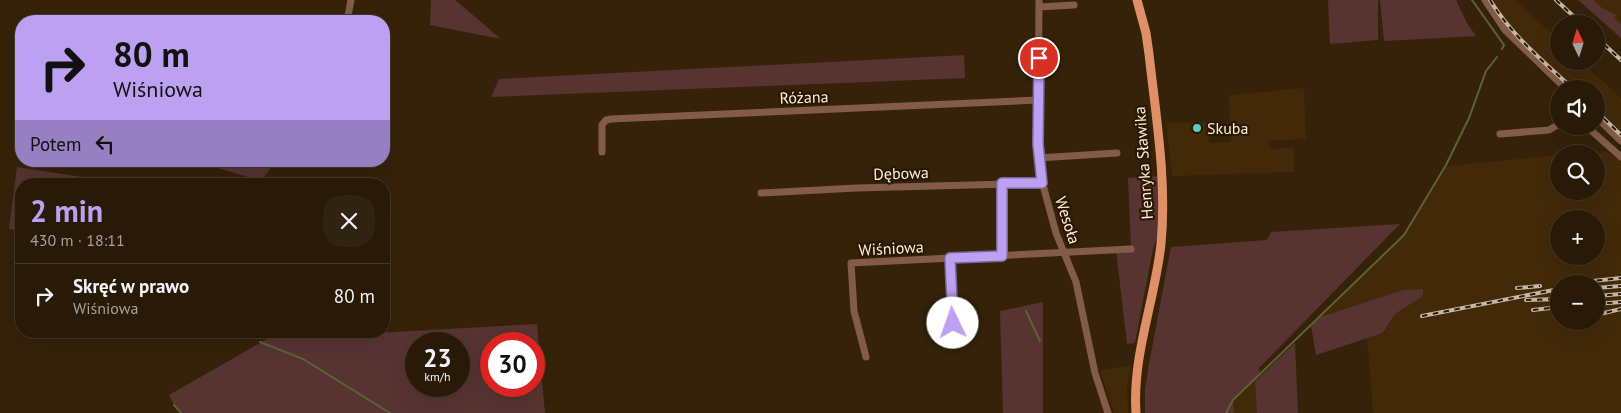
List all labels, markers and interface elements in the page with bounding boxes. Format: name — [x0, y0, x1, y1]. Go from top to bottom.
north arrow — [1550, 15, 1605, 70]
map controls — [1550, 15, 1605, 330]
text: 80 m — [113, 31, 190, 77]
icon: right — [30, 35, 95, 100]
pin — [1018, 37, 1060, 79]
icon: arrive — [1025, 44, 1053, 72]
text: Wiśniowa — [113, 75, 203, 103]
button: sound — [1550, 80, 1605, 135]
street label: Różana — [779, 86, 829, 108]
street label: Henryka Sławika — [1129, 106, 1157, 220]
place label: Skuba — [1207, 118, 1248, 138]
marker: Skuba — [1191, 122, 1203, 134]
icon: left — [91, 130, 119, 158]
text: Potem — [30, 132, 81, 156]
button: search — [1550, 145, 1605, 200]
street label: Dębowa — [873, 162, 929, 184]
text: 2 min — [30, 191, 103, 230]
street label: Wesoła — [1051, 194, 1085, 246]
button: close — [323, 195, 375, 247]
button: + — [1550, 210, 1605, 265]
text: 430 m · 18:11 — [30, 230, 125, 250]
street label: Wiśniowa — [858, 236, 924, 260]
text: Skręć w prawo — [73, 274, 189, 298]
button: − — [1550, 275, 1605, 330]
icon: right — [30, 282, 58, 310]
text: 80 m — [334, 284, 375, 308]
position arrow — [926, 296, 978, 348]
text: Wiśniowa — [73, 298, 138, 318]
speed limit sign: 30 — [480, 332, 545, 397]
text: 23 — [423, 342, 452, 374]
text: km/h — [424, 369, 451, 384]

